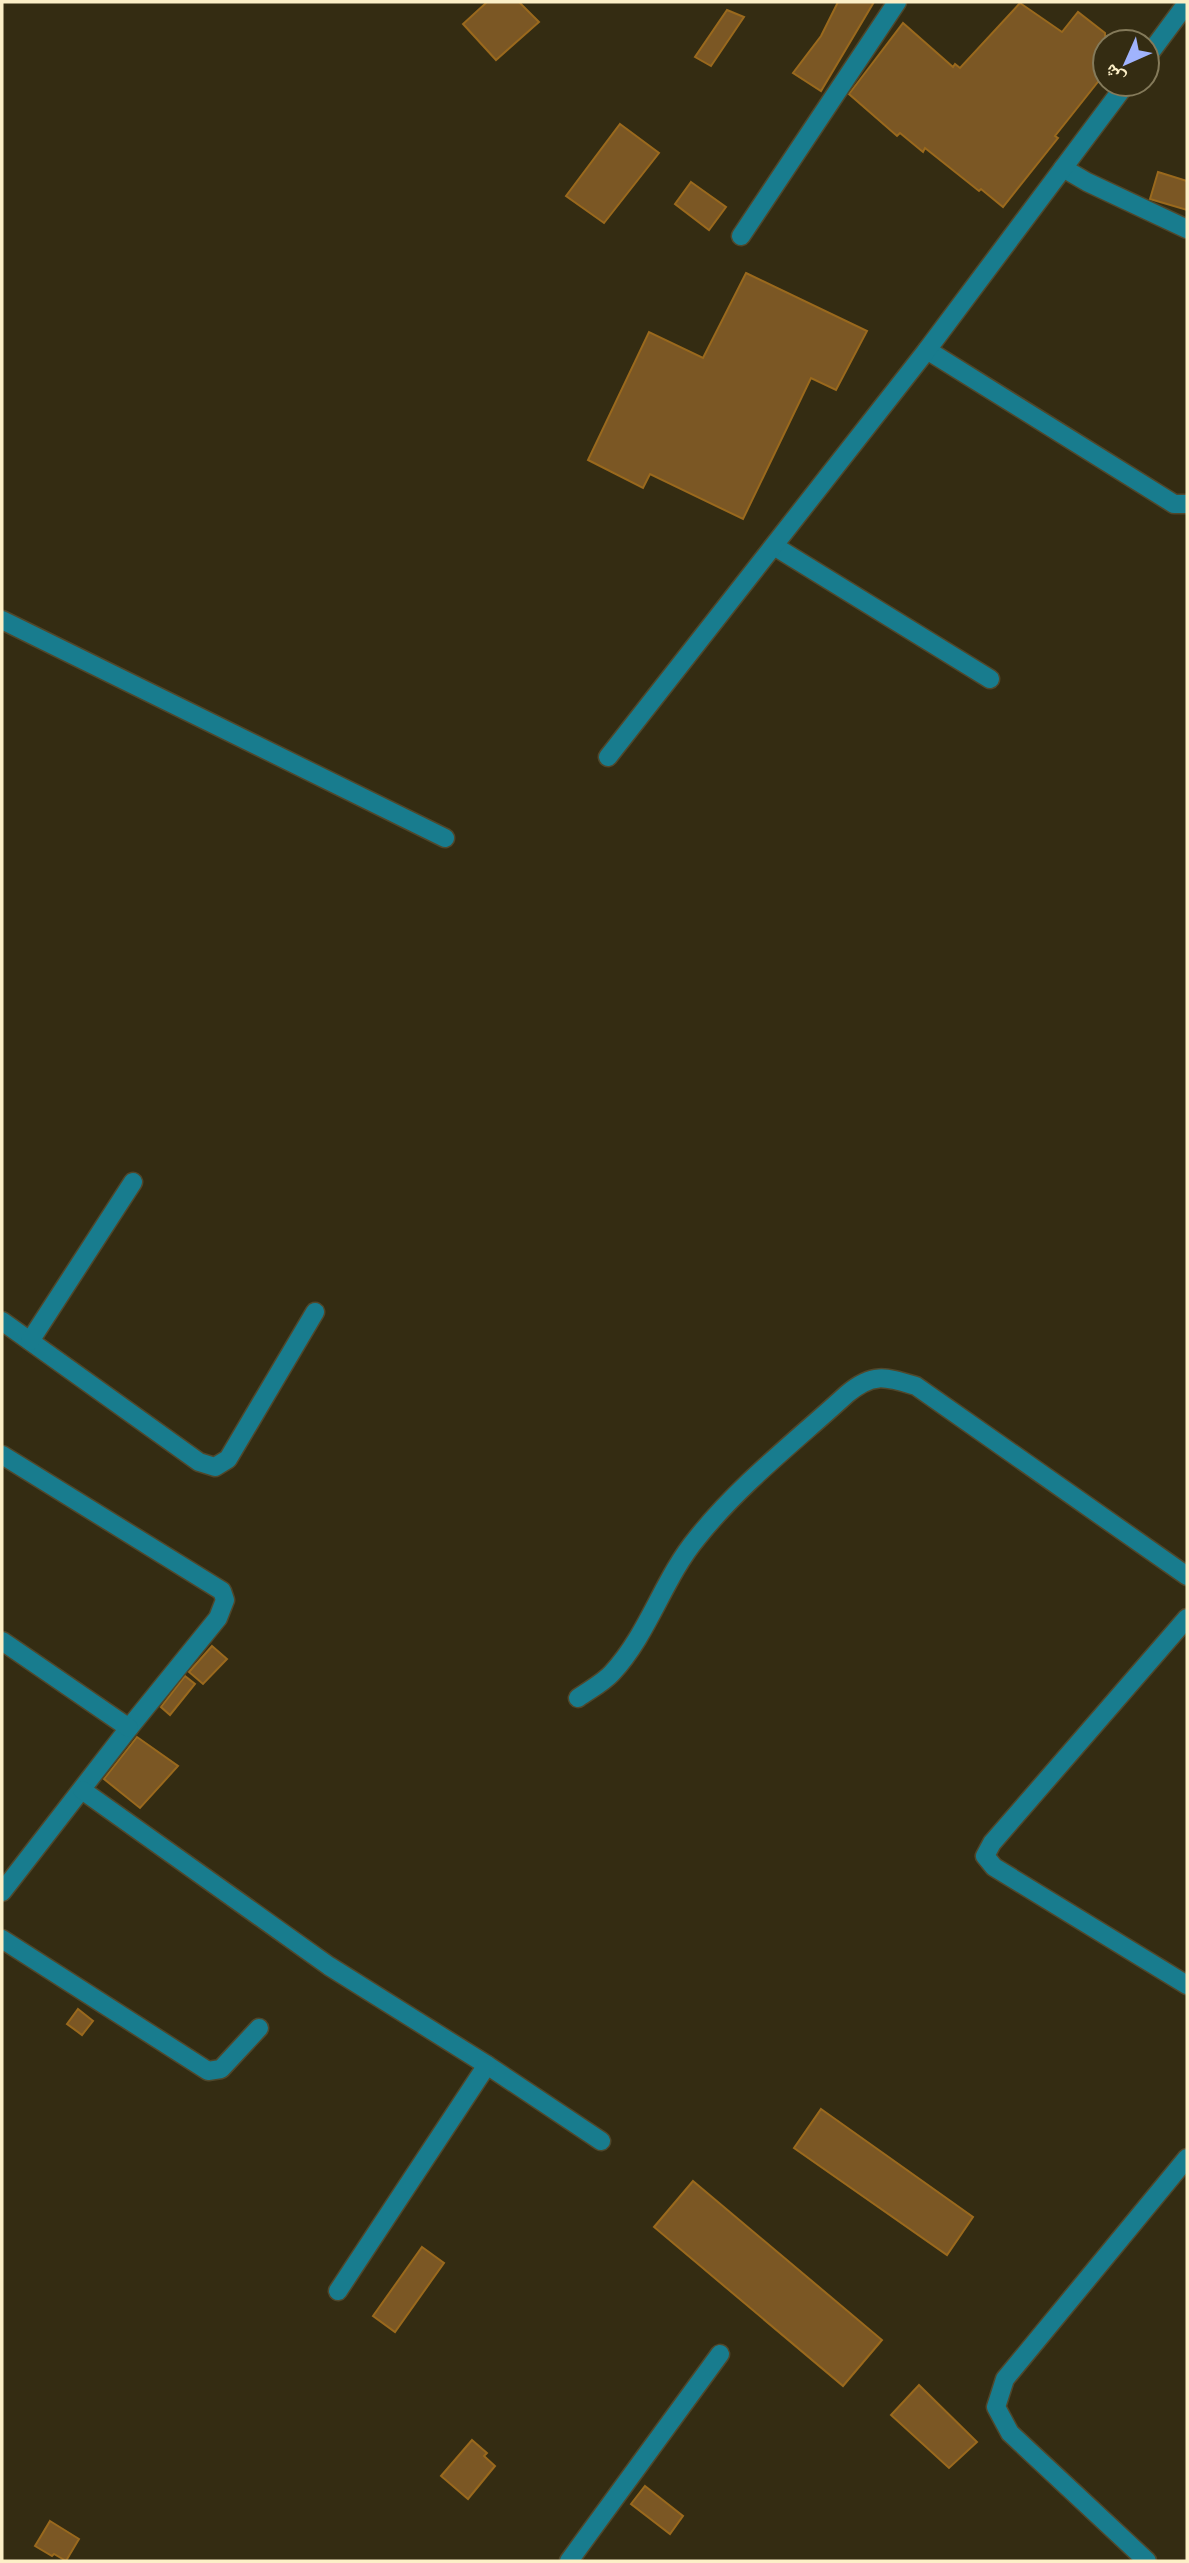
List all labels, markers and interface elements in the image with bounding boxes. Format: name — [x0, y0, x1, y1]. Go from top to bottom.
north arrow — [1091, 28, 1161, 98]
text: ش — [1099, 59, 1130, 90]

